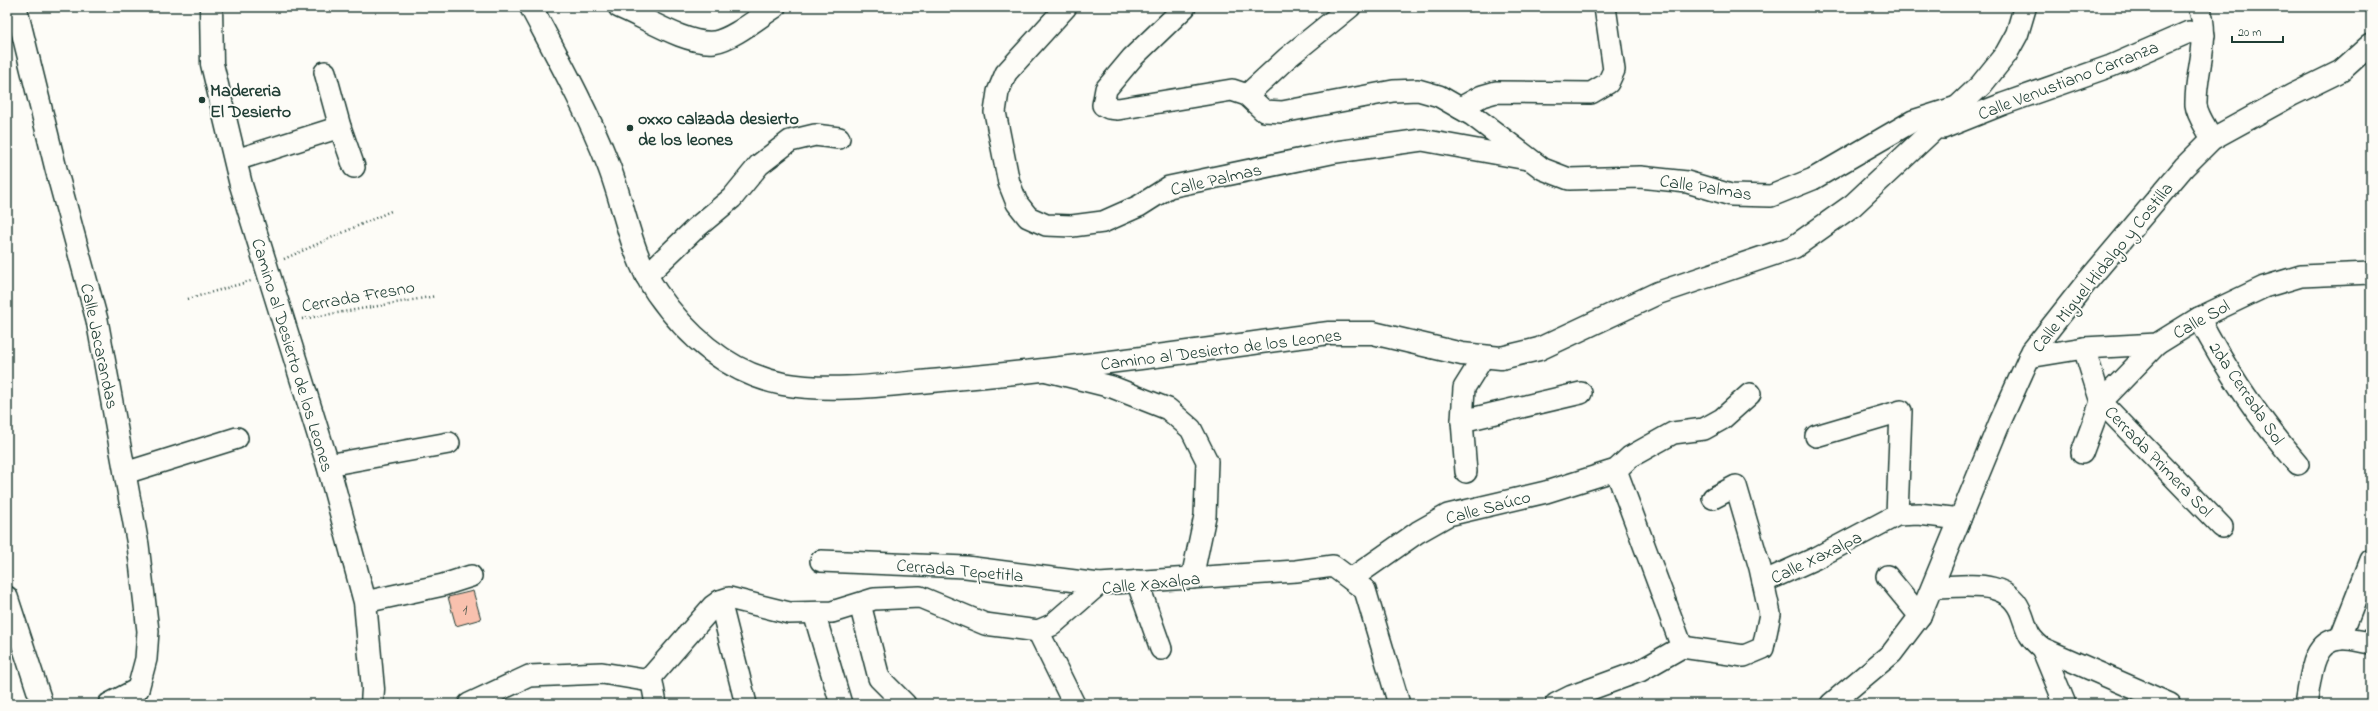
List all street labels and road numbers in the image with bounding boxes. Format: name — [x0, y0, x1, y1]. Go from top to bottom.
street label: Calle Venustiano Carranza — [1975, 35, 2163, 128]
street label: Calle Palmas — [1168, 158, 1265, 204]
street label: Calle Palmas — [1658, 169, 1754, 209]
street label: Calle Miguel Hidalgo y Costilla — [2026, 177, 2181, 360]
street label: Camino al Desierto de los Leones — [243, 236, 339, 476]
street label: Cerrada Fresno — [300, 275, 417, 321]
street label: Calle Jacarandas — [72, 281, 124, 412]
street label: Calle Sol — [2169, 294, 2235, 347]
street label: Camino al Desierto de los Leones — [1099, 323, 1343, 379]
street label: 2da Cerrada Sol — [2201, 337, 2290, 451]
street label: Cerrada Primera Sol — [2097, 401, 2218, 524]
street label: Calle Saúco — [1443, 485, 1534, 533]
street label: Calle Xaxalpa — [1767, 525, 1867, 592]
street label: Cerrada Tepetitla — [895, 553, 1024, 590]
street label: Calle Xaxalpa — [1101, 567, 1202, 603]

